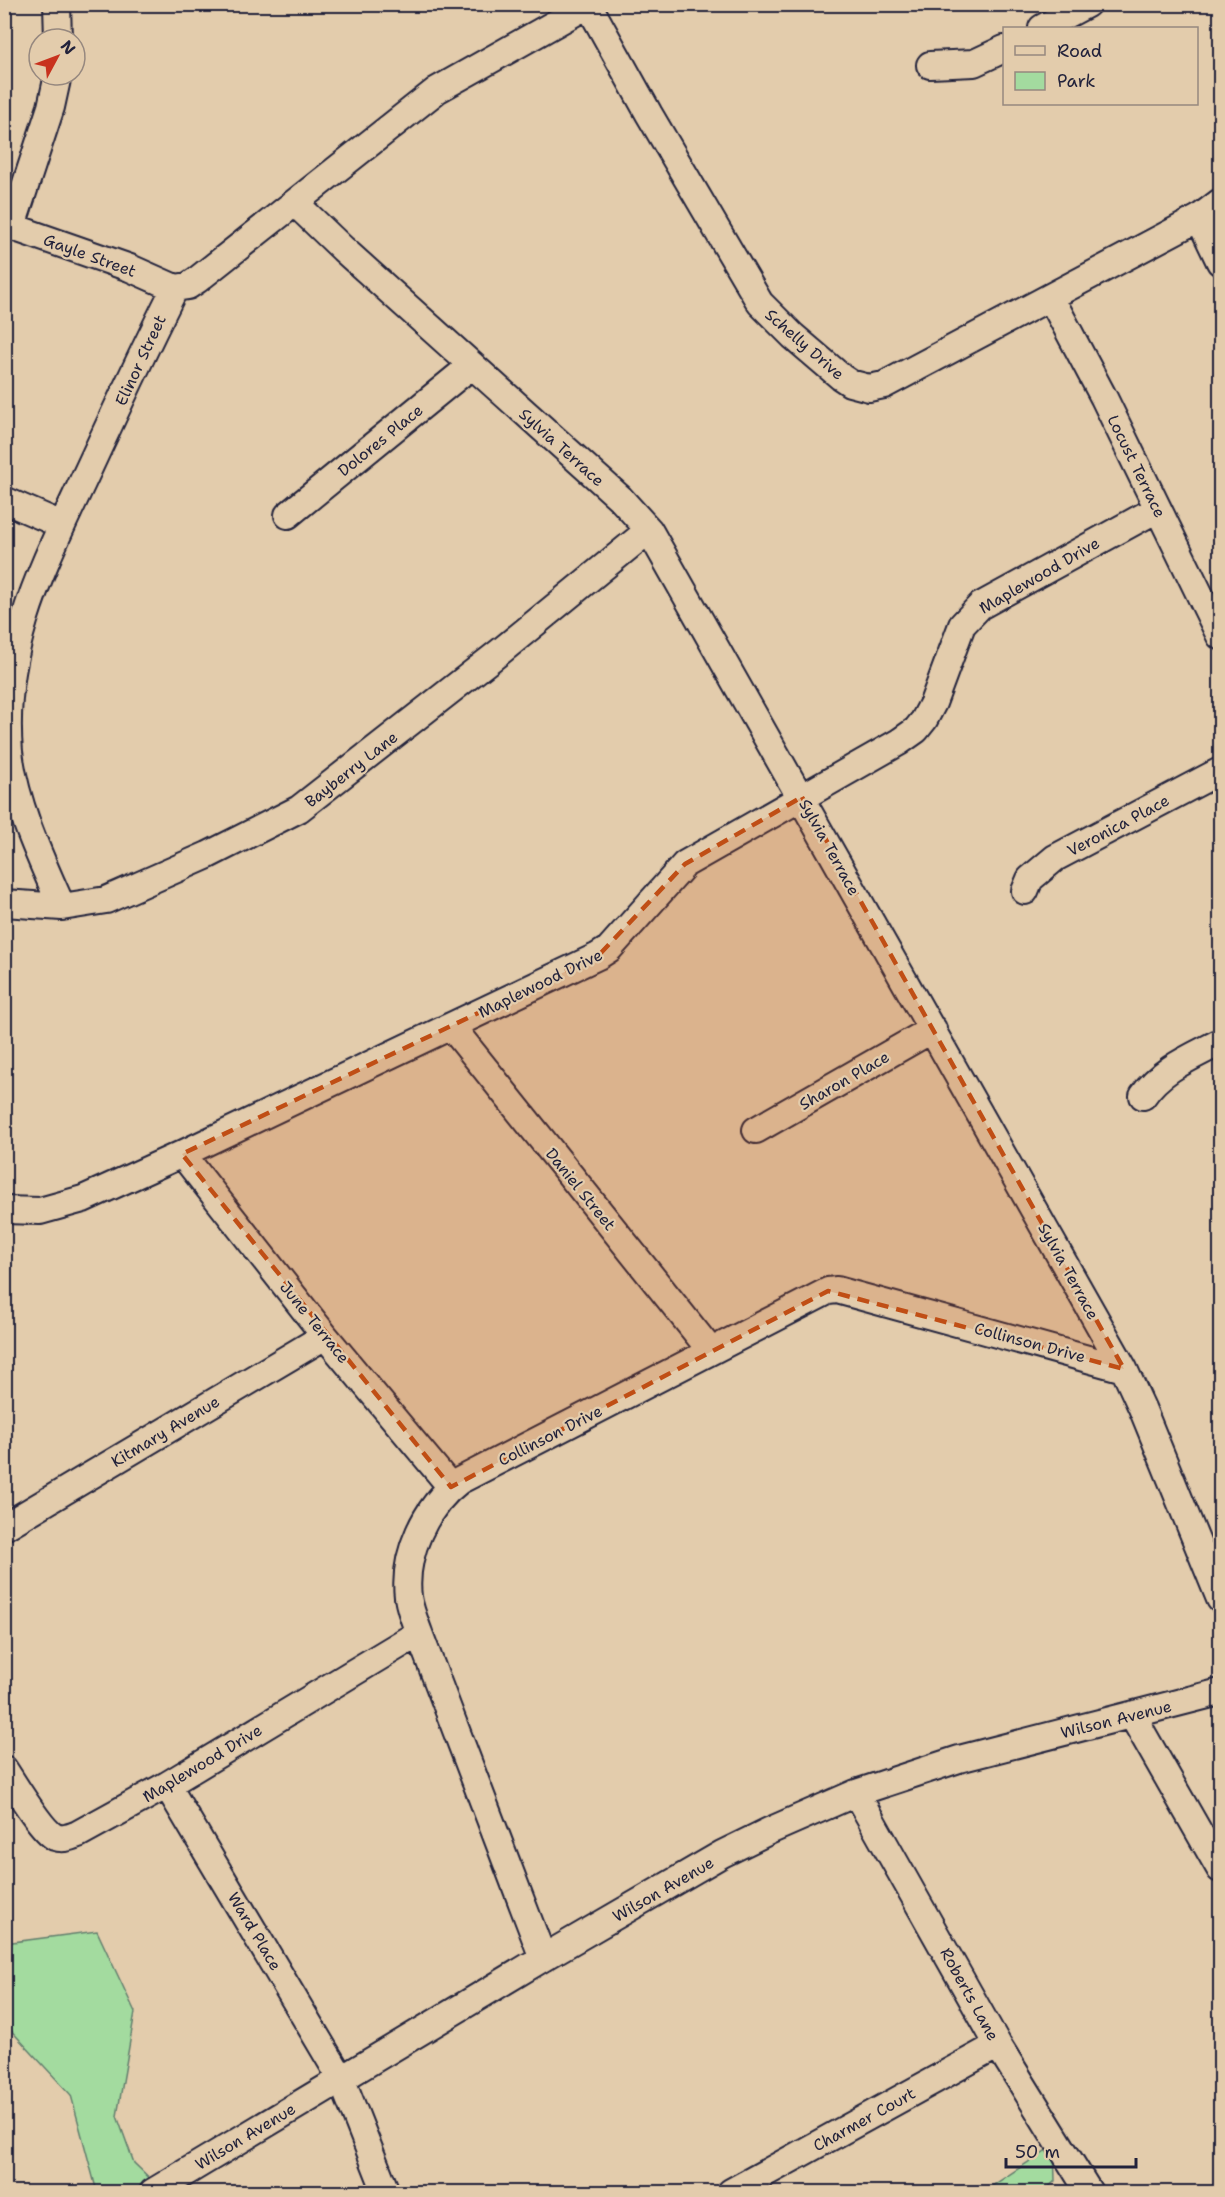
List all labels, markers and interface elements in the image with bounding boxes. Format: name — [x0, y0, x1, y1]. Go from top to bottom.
north arrow — [27, 27, 87, 87]
legend — [1003, 27, 1198, 105]
text: N — [56, 36, 80, 59]
text: Road — [1057, 39, 1102, 63]
text: Park — [1057, 69, 1096, 93]
street label: Gayle Street — [41, 229, 139, 282]
street label: Schelly Drive — [761, 304, 849, 385]
street label: Elinor Street — [110, 311, 171, 409]
street label: Dolores Place — [333, 400, 427, 481]
street label: Sylvia Terrace — [515, 404, 609, 491]
street label: Locust Terrace — [1103, 411, 1170, 521]
street label: Maplewood Drive — [975, 532, 1103, 618]
street label: Bayberry Lane — [301, 727, 402, 812]
street label: Veronica Place — [1064, 790, 1173, 861]
street label: Sylvia Terrace — [794, 795, 865, 899]
street label: Maplewood Drive — [475, 944, 606, 1023]
street label: Sharon Place — [795, 1046, 893, 1115]
street label: Daniel Street — [541, 1144, 620, 1235]
street label: Sylvia Terrace — [1033, 1219, 1104, 1323]
street label: June Terrace — [275, 1277, 354, 1368]
street label: Collinson Drive — [972, 1318, 1088, 1367]
street label: Kitmary Avenue — [107, 1391, 223, 1472]
street label: Collinson Drive — [494, 1400, 606, 1471]
street label: Wilson Avenue — [1058, 1696, 1174, 1743]
street label: Maplewood Drive — [139, 1719, 266, 1807]
street label: Wilson Avenue — [609, 1852, 718, 1927]
street label: Ward Place — [223, 1888, 286, 1974]
street label: Roberts Lane — [935, 1944, 1004, 2044]
street label: Charmer Court — [809, 2083, 919, 2156]
street label: Wilson Avenue — [191, 2098, 299, 2175]
scale bar — [1006, 2131, 1136, 2169]
text: 50 m — [1015, 2140, 1060, 2164]

